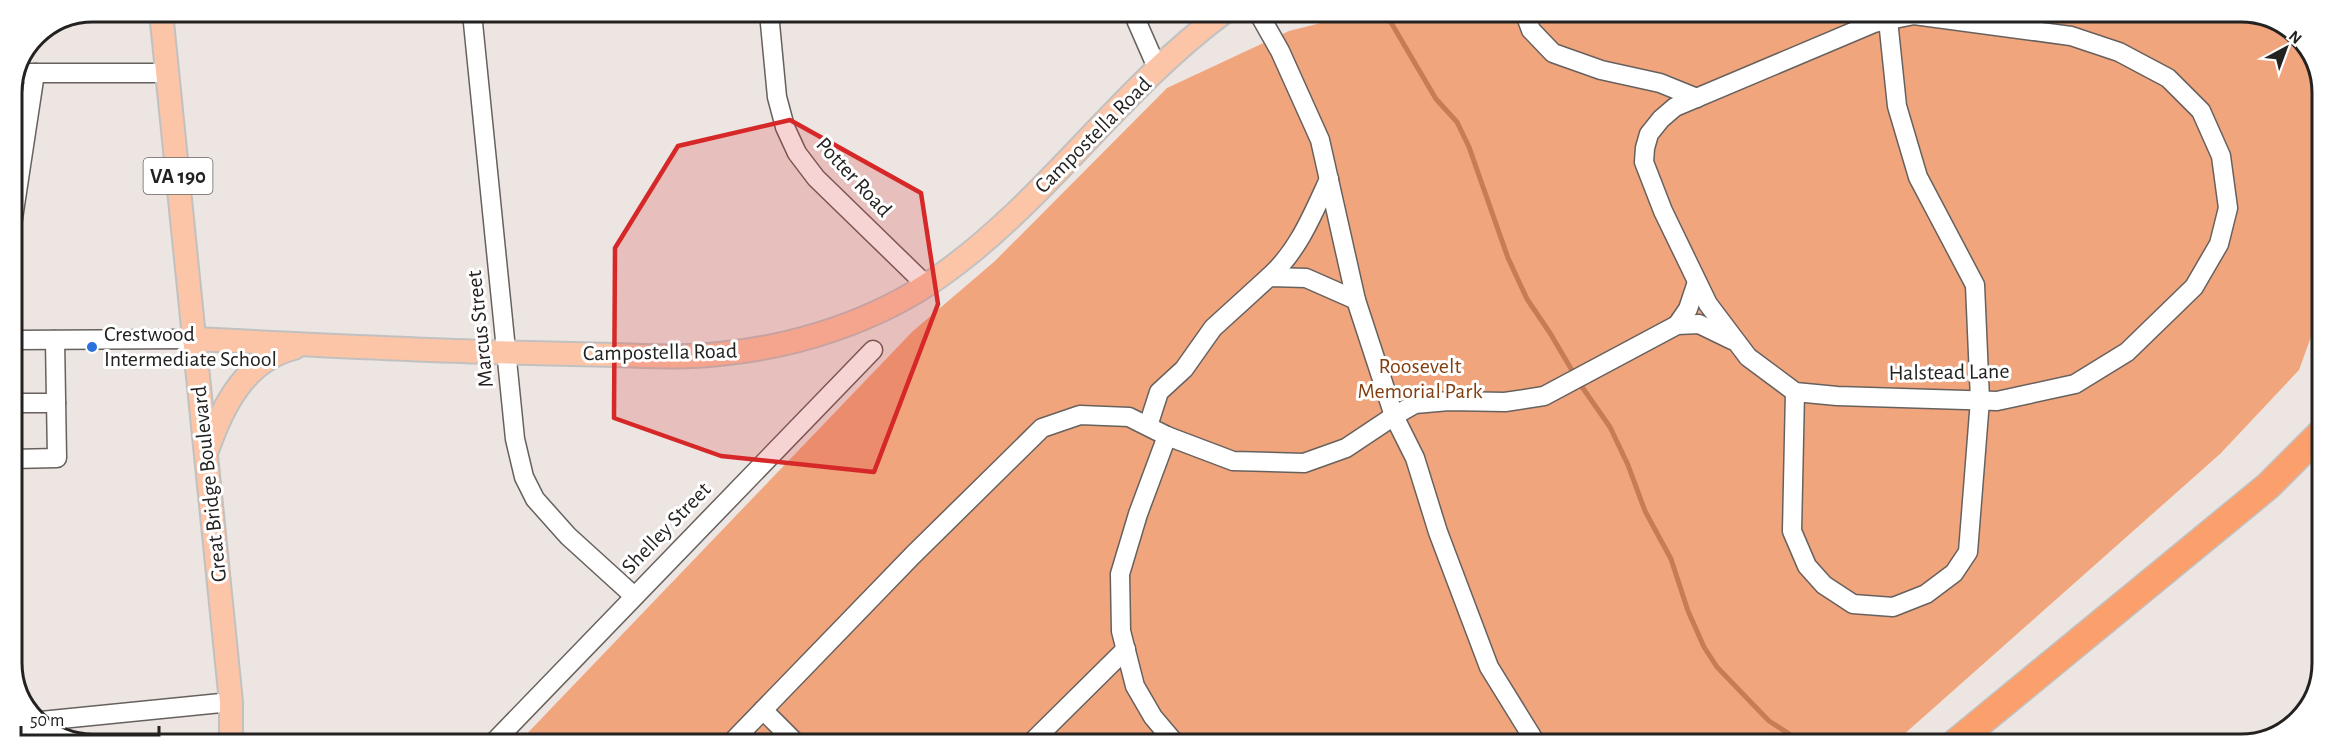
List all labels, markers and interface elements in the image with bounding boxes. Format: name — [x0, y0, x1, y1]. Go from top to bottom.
north arrow — [2256, 18, 2316, 78]
text: N — [2286, 28, 2305, 47]
street label: Campostella Road — [1031, 73, 1155, 197]
street label: Potter Road — [812, 133, 896, 221]
road number: VA 190 — [144, 158, 213, 194]
street label: Marcus Street — [463, 269, 497, 389]
place label: Crestwood Intermediate School — [104, 323, 277, 370]
marker: Crestwood Intermediate School — [85, 340, 99, 354]
street label: Campostella Road — [583, 340, 737, 364]
park label: Roosevelt Memorial Park — [1358, 355, 1482, 402]
street label: Halstead Lane — [1888, 360, 2010, 384]
street label: Great Bridge Boulevard — [188, 385, 230, 583]
street label: Shelley Street — [617, 478, 715, 578]
scale bar — [21, 699, 159, 737]
text: 50 m — [30, 712, 64, 730]

